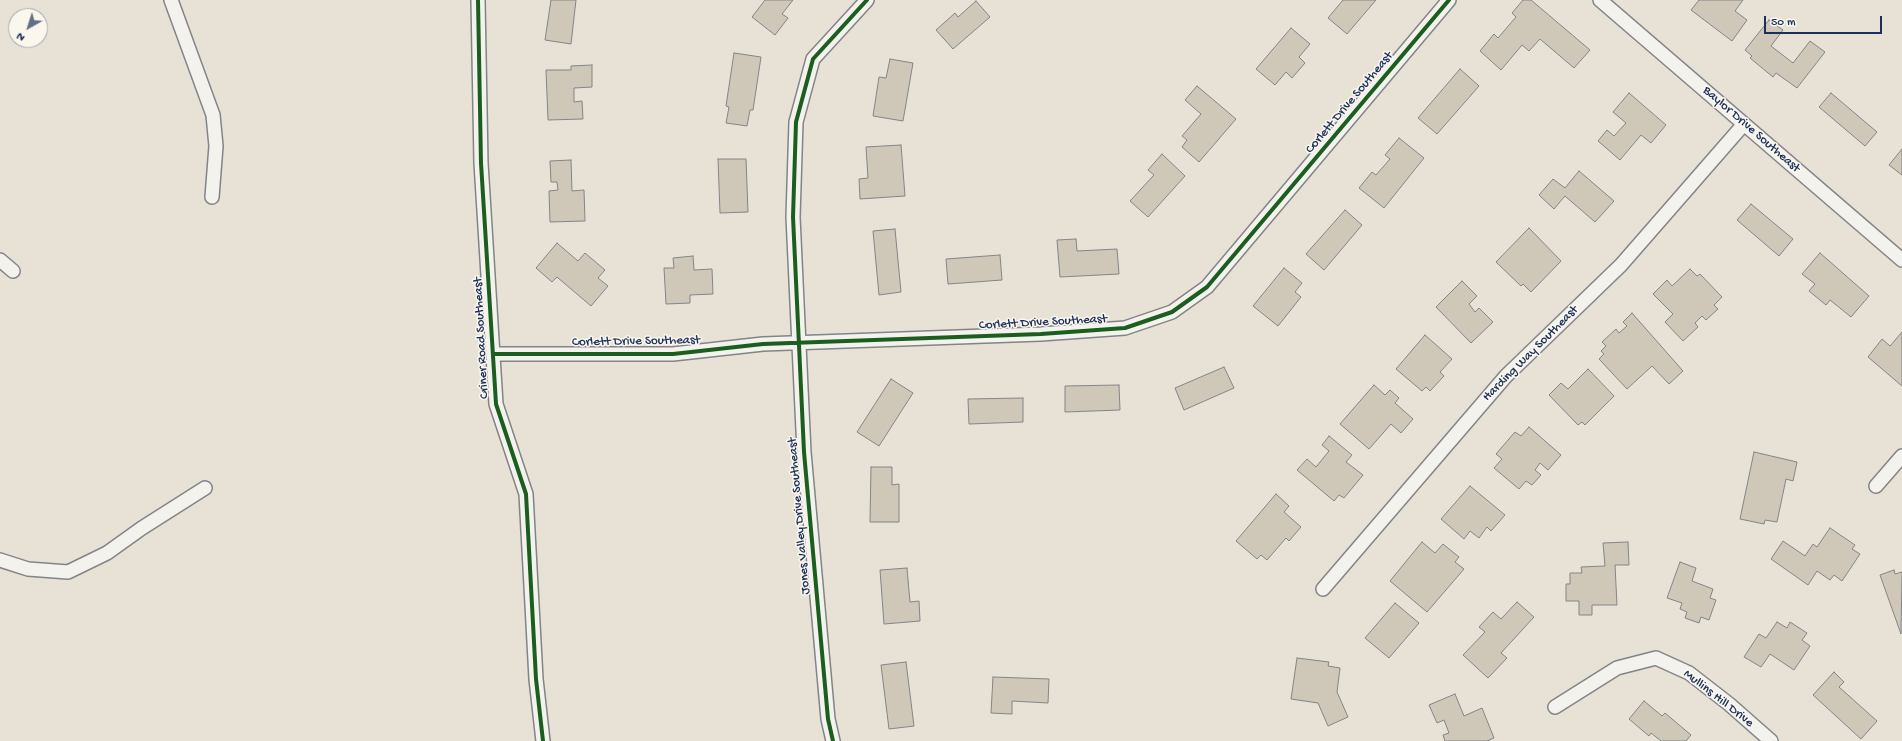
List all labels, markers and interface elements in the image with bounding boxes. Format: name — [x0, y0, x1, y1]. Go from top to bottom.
north arrow — [8, 8, 48, 48]
scale bar — [1766, 8, 1884, 34]
text: 50 m — [1771, 16, 1796, 30]
text: N — [15, 30, 28, 43]
street label: Corlett Drive Southeast — [1303, 49, 1397, 157]
street label: Baylor Drive Southeast — [1699, 83, 1803, 177]
street label: Criner Road Southeast — [471, 277, 493, 399]
street label: Harding Way Southeast — [1480, 303, 1582, 405]
street label: Corlett Drive Southeast — [979, 312, 1107, 334]
street label: Corlett Drive Southeast — [572, 333, 700, 351]
street label: Jones Valley Drive Southeast — [785, 437, 815, 595]
street label: Mullins Hill Drive — [1680, 667, 1756, 731]

